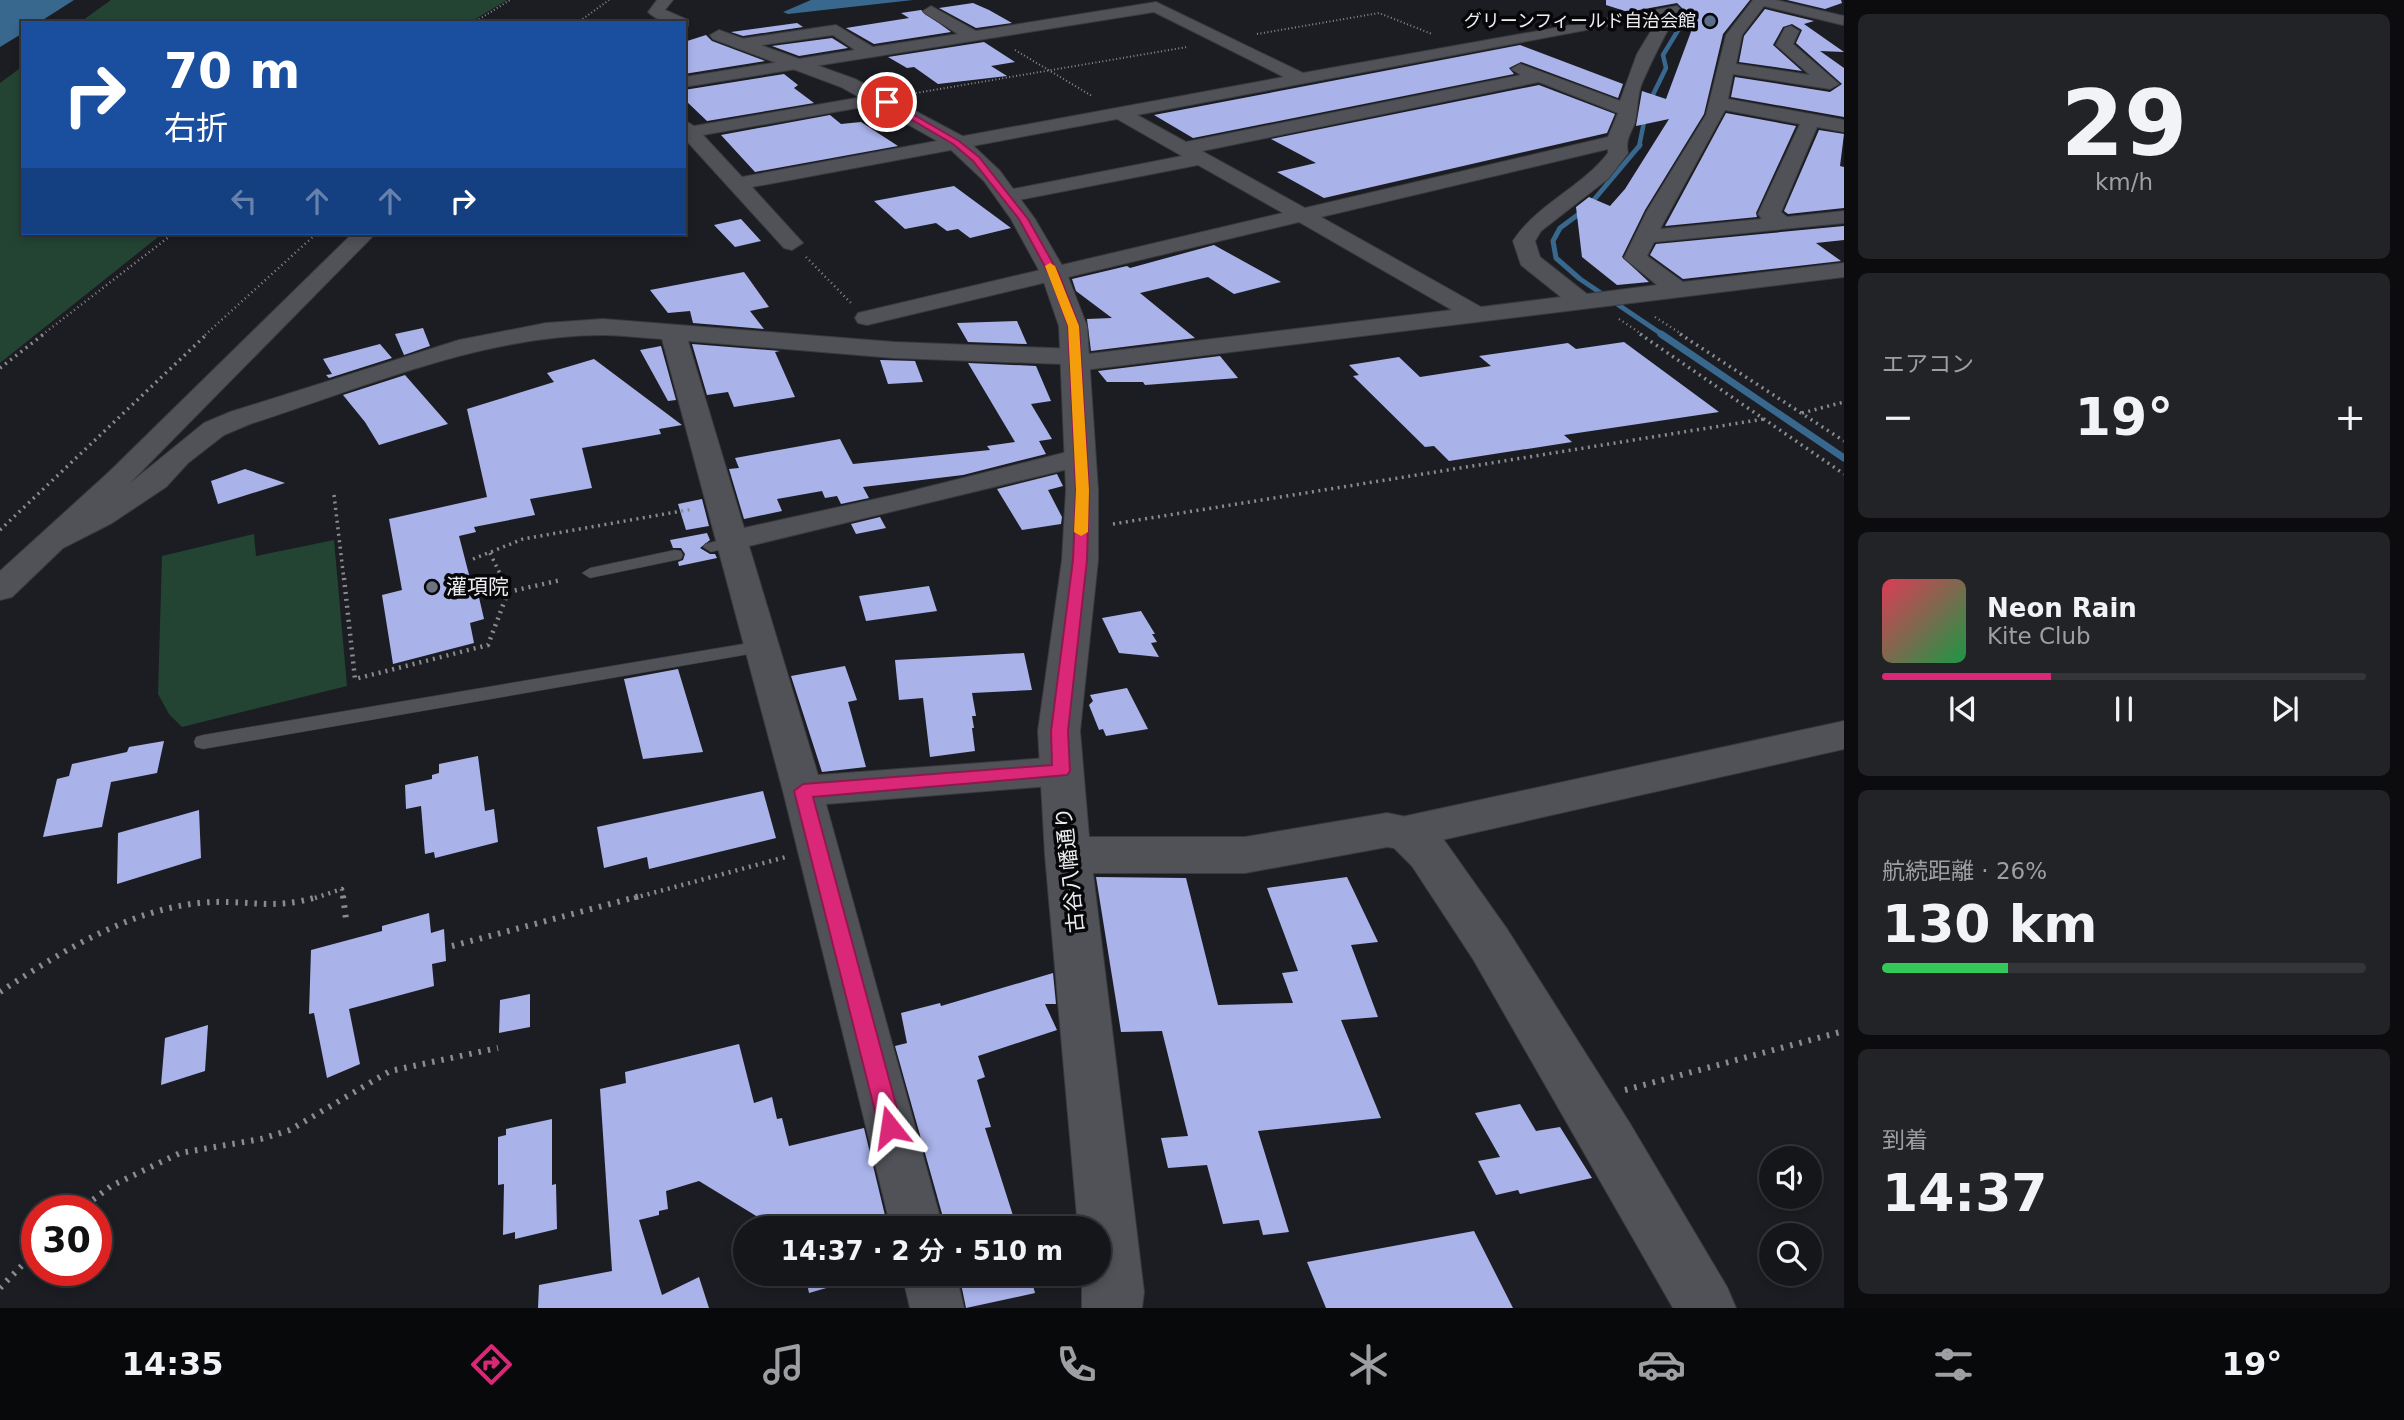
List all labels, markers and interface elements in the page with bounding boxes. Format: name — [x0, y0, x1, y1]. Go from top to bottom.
place label: グリーンフィールド自治会館 — [1464, 10, 1696, 31]
marker: グリーンフィールド自治会館 — [1702, 13, 1718, 29]
text: 70 m — [164, 43, 300, 100]
icon: right — [49, 49, 140, 140]
text: 29 — [2061, 71, 2187, 176]
pin — [857, 72, 917, 132]
icon: arrive — [868, 83, 906, 121]
text: 右折 — [164, 109, 228, 147]
text: km/h — [2095, 169, 2153, 195]
icon: left — [225, 182, 263, 220]
icon: ahead — [298, 182, 336, 220]
icon: ahead — [371, 182, 409, 220]
icon: right — [444, 182, 482, 220]
text: エアコン — [1882, 351, 1974, 377]
text: 19° — [2075, 387, 2173, 447]
text: − — [1882, 395, 1914, 439]
text: + — [2334, 395, 2366, 439]
place label: 灌項院 — [446, 575, 509, 599]
marker: 灌項院 — [424, 579, 440, 595]
text: Neon Rain — [1987, 593, 2137, 623]
text: Kite Club — [1987, 623, 2091, 649]
icon: previous — [1944, 690, 1982, 728]
icon: pause — [2105, 690, 2143, 728]
icon: next — [2266, 690, 2304, 728]
street label: 古谷八幡通り — [1051, 806, 1089, 934]
text: 航続距離 · 26% — [1882, 858, 2047, 884]
text: 130 km — [1882, 894, 2097, 954]
position arrow — [853, 1090, 927, 1164]
text: 到着 — [1882, 1127, 1928, 1153]
map controls — [1759, 1146, 1822, 1286]
button: sound — [1759, 1146, 1822, 1209]
text: 14:37 — [1882, 1163, 2048, 1223]
speed limit sign: 30 — [21, 1195, 112, 1286]
button: search — [1759, 1223, 1822, 1286]
text: 14:37 · 2 分 · 510 m — [781, 1236, 1063, 1266]
icon: directions — [467, 1340, 516, 1389]
icon: music — [759, 1340, 808, 1389]
icon: phone — [1052, 1340, 1101, 1389]
icon: climate — [1344, 1340, 1393, 1389]
icon: car — [1637, 1340, 1686, 1389]
icon: filters — [1929, 1340, 1978, 1389]
text: 14:35 — [122, 1345, 224, 1383]
text: 19° — [2222, 1345, 2282, 1383]

